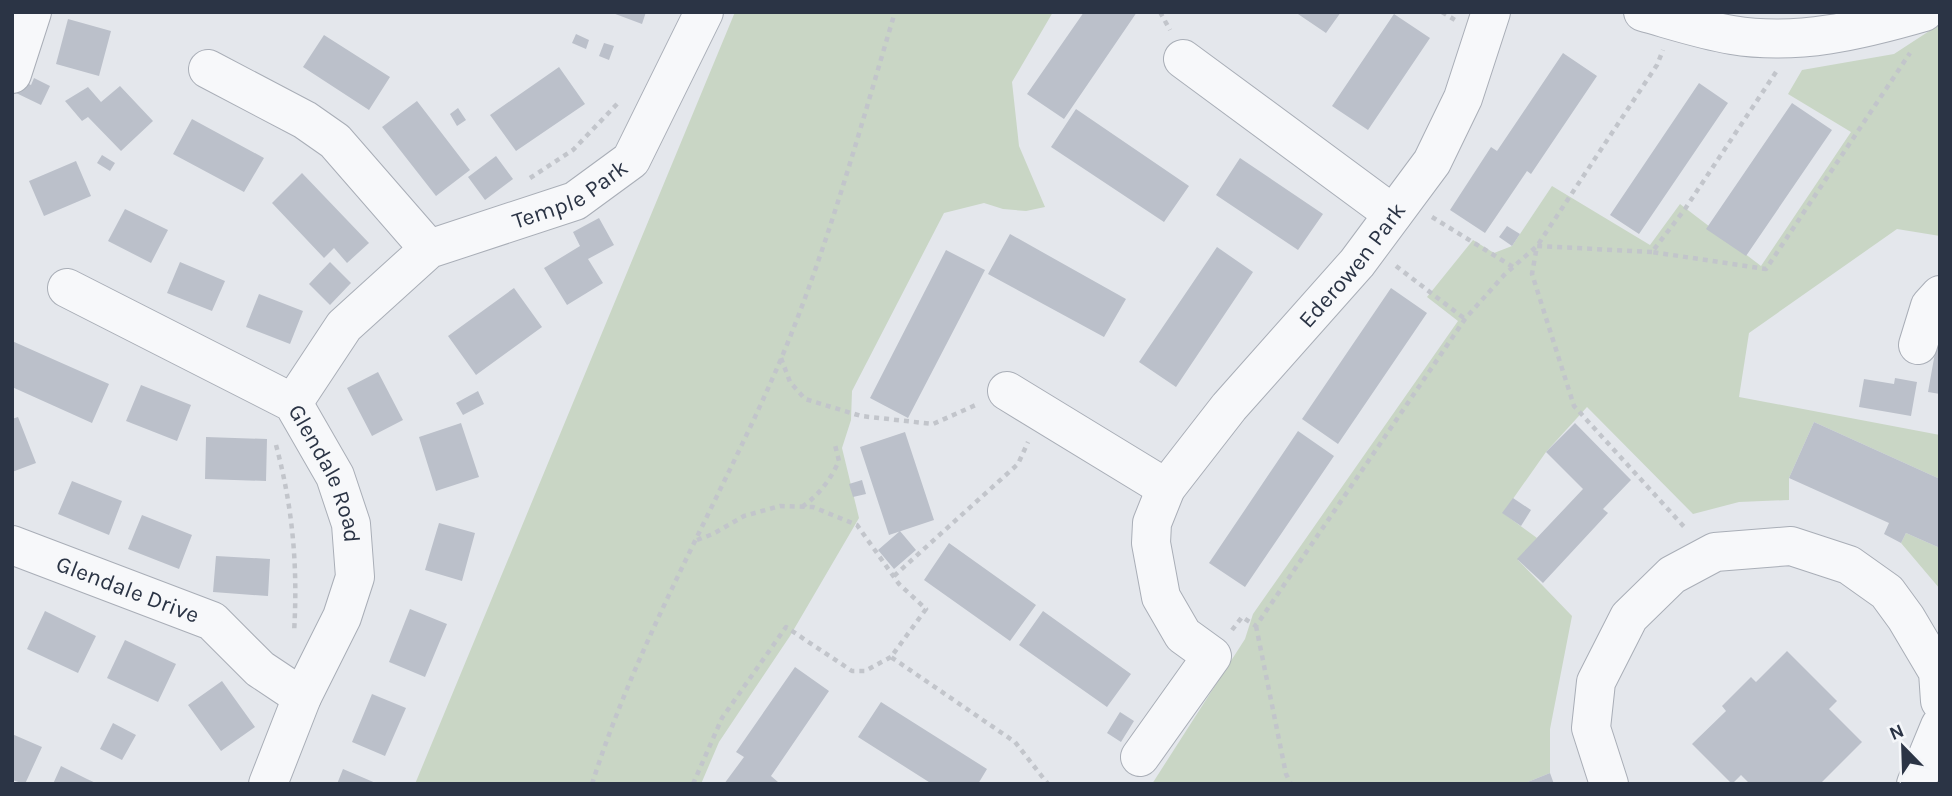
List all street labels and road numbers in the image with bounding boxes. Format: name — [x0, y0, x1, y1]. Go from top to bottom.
street label: Temple Park — [509, 154, 633, 235]
street label: Ederowen Park — [1293, 197, 1411, 333]
street label: Glendale Road — [283, 399, 365, 544]
street label: Glendale Drive — [52, 550, 203, 629]

